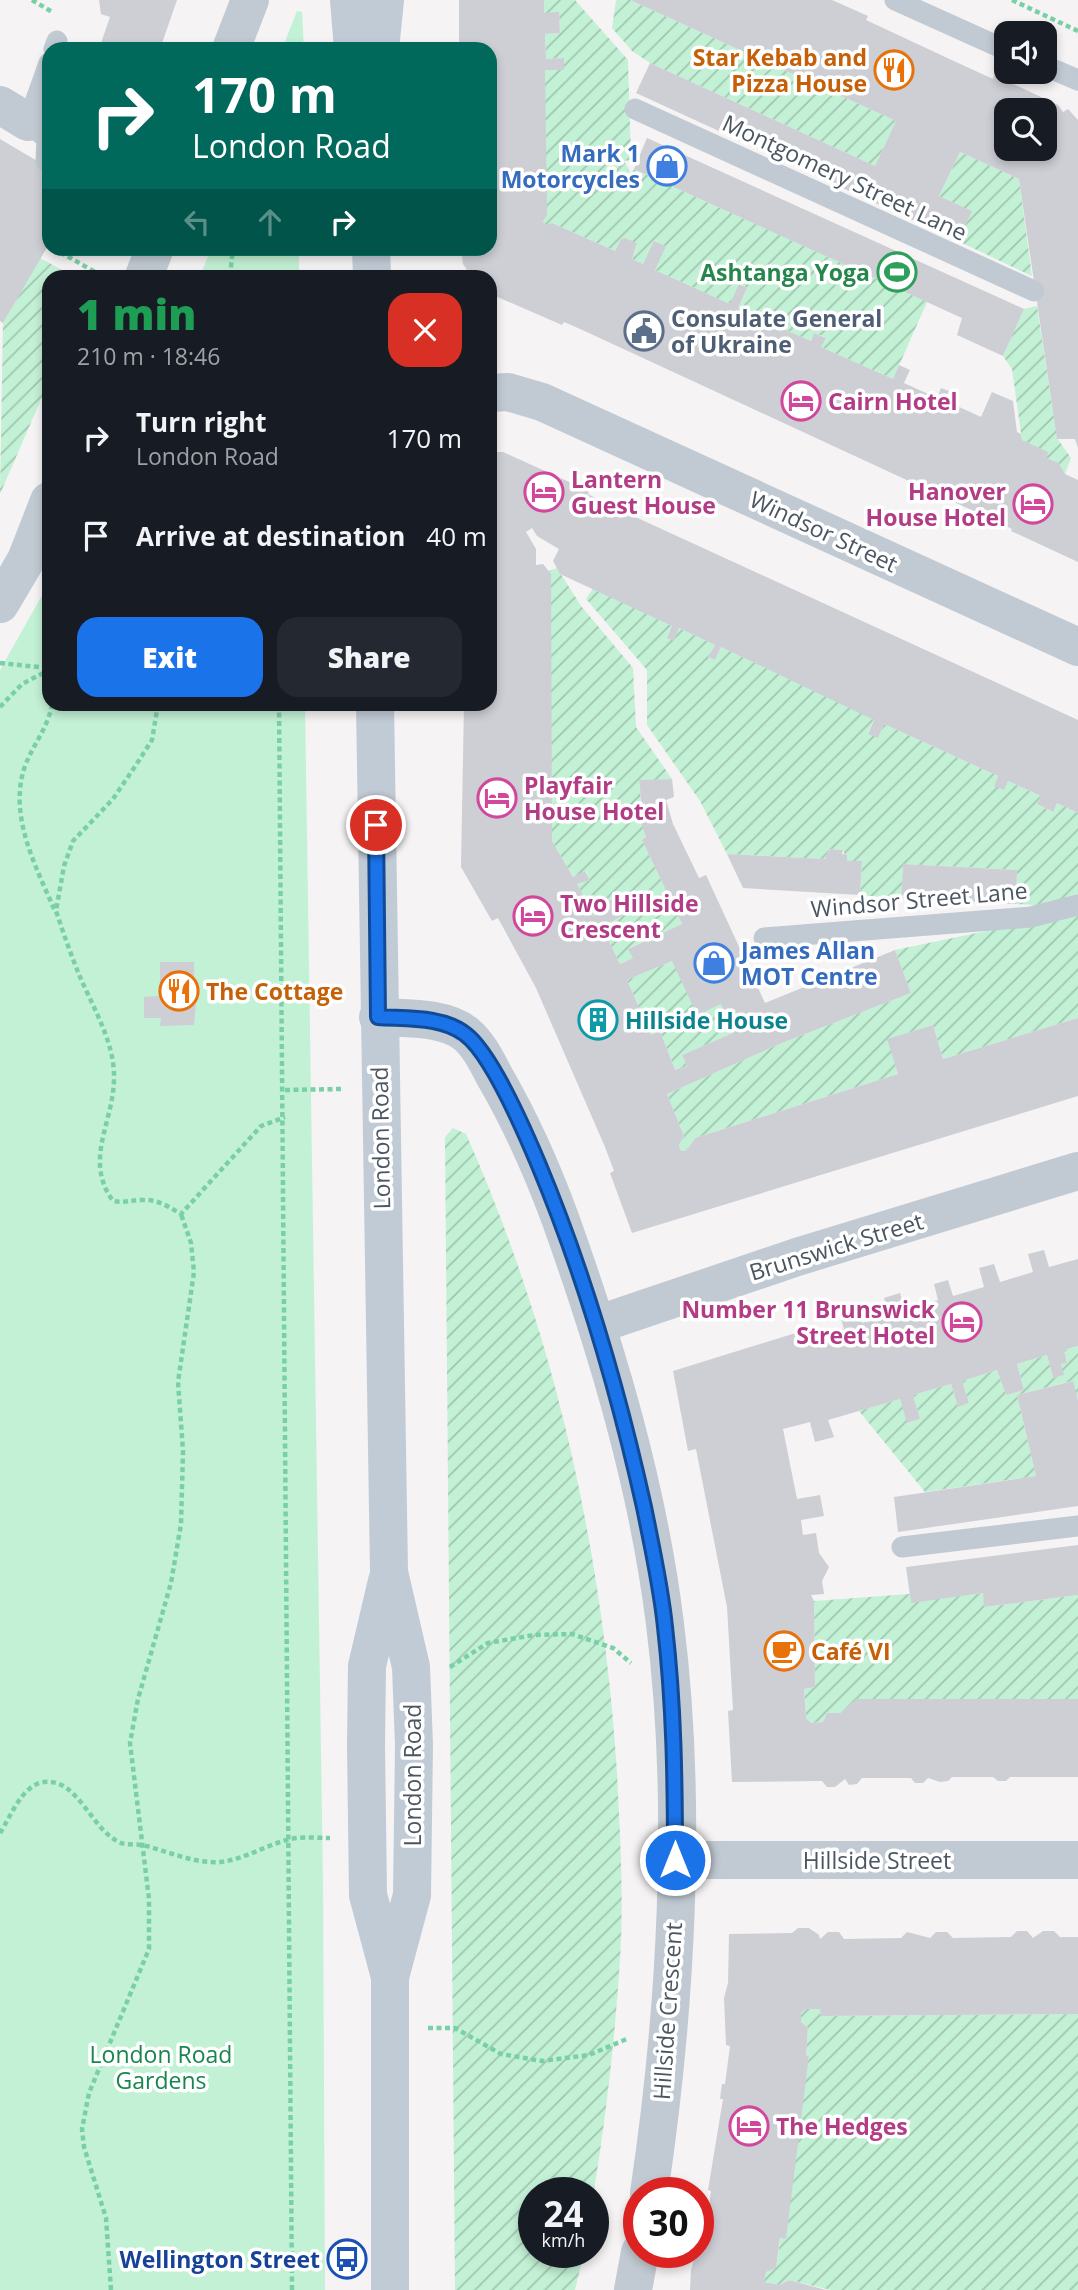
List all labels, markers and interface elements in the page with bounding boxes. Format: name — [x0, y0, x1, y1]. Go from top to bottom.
map controls — [994, 21, 1057, 161]
button: sound — [994, 21, 1057, 84]
place label: Star Kebab and Pizza House — [693, 41, 867, 99]
restaurant icon: Star Kebab and Pizza House — [873, 49, 915, 91]
text: 170 m — [192, 61, 337, 127]
icon: right — [77, 70, 168, 161]
button: search — [994, 98, 1057, 161]
street label: Montgomery Street Lane — [718, 106, 972, 248]
text: London Road — [192, 124, 391, 167]
place label: Mark 1 Motorcycles — [501, 137, 640, 195]
shop icon: Mark 1 Motorcycles — [646, 145, 688, 187]
icon: left — [178, 203, 216, 241]
icon: ahead — [251, 203, 289, 241]
icon: right — [324, 203, 362, 241]
sports icon: Ashtanga Yoga — [876, 251, 918, 293]
place label: Ashtanga Yoga — [700, 256, 870, 288]
text: 1 min — [77, 285, 196, 342]
button: close — [388, 293, 462, 367]
place label: Consulate General of Ukraine — [671, 302, 882, 360]
public building icon: Consulate General of Ukraine — [623, 310, 665, 352]
text: 210 m · 18:46 — [77, 340, 220, 372]
hotel icon: Cairn Hotel — [780, 380, 822, 422]
place label: Cairn Hotel — [828, 385, 958, 417]
text: Turn right — [136, 404, 267, 440]
icon: right — [77, 419, 115, 457]
text: 170 m — [387, 420, 462, 456]
text: London Road — [136, 440, 279, 472]
place label: Lantern Guest House — [571, 463, 716, 521]
hotel icon: Lantern Guest House — [523, 471, 565, 513]
place label: Hanover House Hotel — [866, 475, 1006, 533]
street label: Windsor Street — [745, 483, 903, 579]
hotel icon: Hanover House Hotel — [1012, 483, 1054, 525]
icon: arrive — [77, 517, 115, 555]
text: Arrive at destination — [136, 518, 405, 554]
text: 40 m — [426, 518, 487, 554]
button: Exit — [77, 617, 263, 697]
button: Share — [277, 617, 462, 697]
place label: Playfair House Hotel — [524, 769, 664, 827]
hotel icon: Playfair House Hotel — [476, 777, 518, 819]
pin — [346, 795, 406, 855]
icon: arrive — [357, 806, 395, 844]
street label: Windsor Street Lane — [809, 874, 1029, 924]
place label: Two Hillside Crescent — [560, 887, 698, 945]
hotel icon: Two Hillside Crescent — [512, 895, 554, 937]
place label: James Allan MOT Centre — [739, 934, 878, 992]
shop icon: James Allan MOT Centre — [693, 942, 735, 984]
restaurant icon: The Cottage — [158, 970, 200, 1012]
place label: The Cottage — [206, 975, 343, 1007]
building icon: Hillside House — [577, 999, 619, 1041]
place label: Hillside House — [625, 1004, 788, 1036]
street label: London Road — [363, 1066, 397, 1210]
street label: Brunswick Street — [745, 1204, 927, 1288]
place label: Number 11 Brunswick Street Hotel — [681, 1293, 936, 1351]
hotel icon: Number 11 Brunswick Street Hotel — [941, 1301, 983, 1343]
cafe icon: Café VI — [763, 1630, 805, 1672]
place label: Café VI — [811, 1635, 891, 1667]
street label: London Road — [396, 1704, 428, 1846]
position arrow — [638, 1823, 712, 1897]
street label: Hillside Street — [803, 1844, 951, 1876]
street label: Hillside Crescent — [645, 1921, 689, 2101]
park label: London Road Gardens — [90, 2038, 232, 2096]
hotel icon: The Hedges — [728, 2105, 770, 2147]
place label: The Hedges — [776, 2110, 908, 2142]
speed limit sign: 30 — [623, 2177, 714, 2268]
text: 24 — [543, 2190, 584, 2237]
text: km/h — [542, 2228, 585, 2252]
bus stop icon: Wellington Street — [326, 2238, 368, 2280]
place label: Wellington Street — [119, 2243, 320, 2275]

